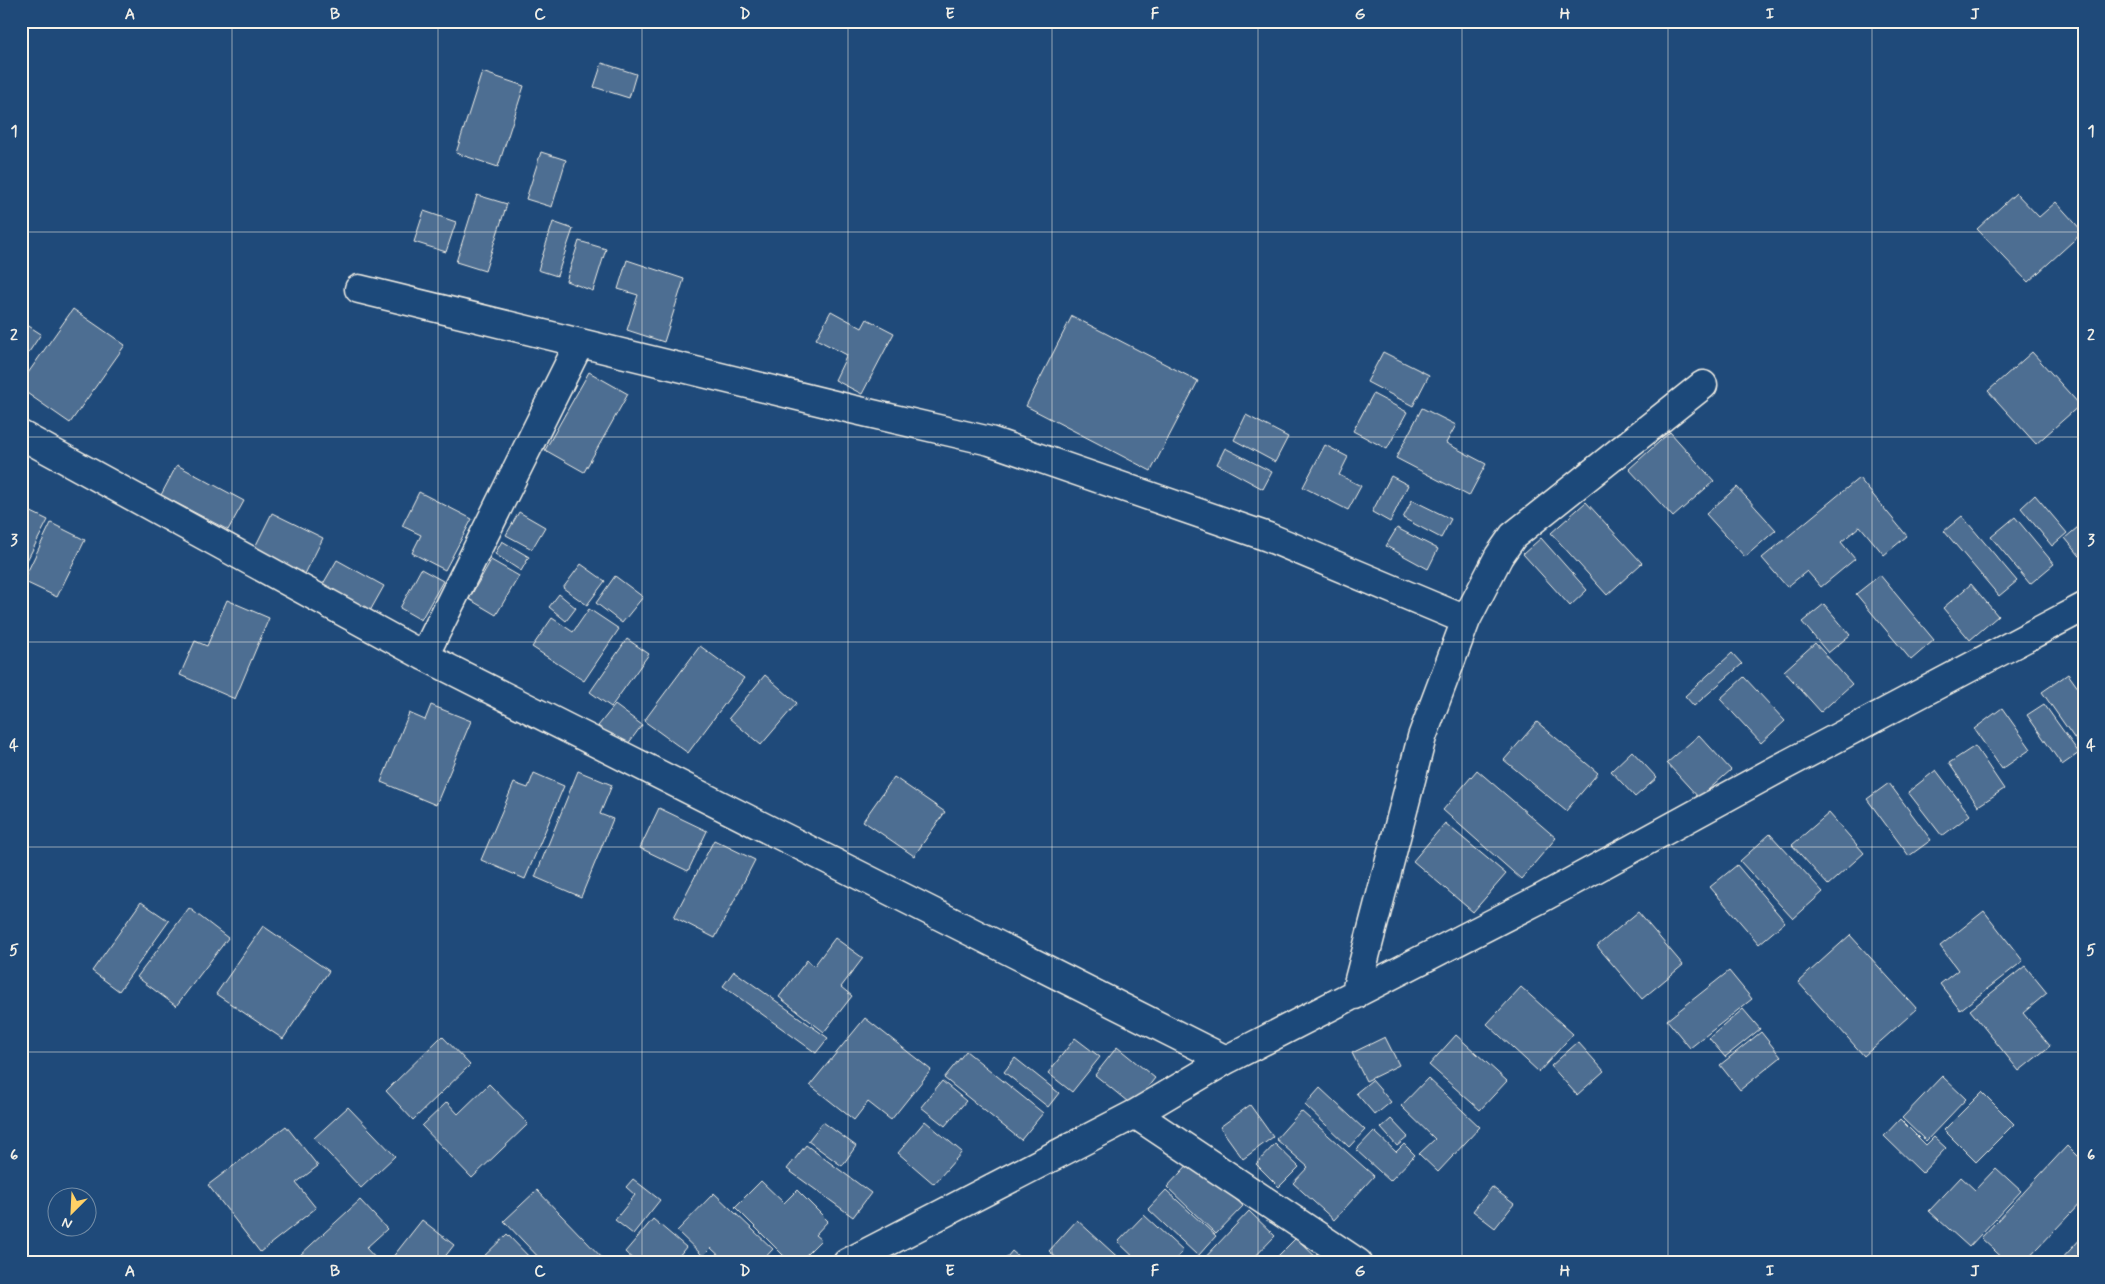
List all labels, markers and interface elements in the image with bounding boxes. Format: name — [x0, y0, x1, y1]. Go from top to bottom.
text: A — [125, 4, 135, 25]
text: B — [330, 4, 340, 25]
text: C — [534, 4, 546, 25]
text: D — [739, 4, 751, 25]
text: E — [945, 4, 955, 25]
text: F — [1151, 4, 1160, 25]
text: G — [1355, 4, 1366, 25]
text: H — [1560, 4, 1571, 25]
text: I — [1766, 4, 1775, 25]
text: J — [1970, 4, 1980, 25]
text: 1 — [10, 121, 18, 142]
text: 1 — [2087, 121, 2095, 142]
text: 2 — [10, 325, 18, 346]
text: 2 — [2087, 325, 2095, 346]
text: 3 — [10, 530, 18, 551]
text: 3 — [2087, 530, 2095, 551]
text: 4 — [9, 735, 19, 756]
text: 4 — [2086, 735, 2096, 756]
text: 5 — [9, 940, 19, 961]
text: 5 — [2086, 940, 2096, 961]
text: 6 — [10, 1145, 18, 1166]
text: 6 — [2087, 1145, 2095, 1166]
north arrow — [48, 1186, 98, 1236]
text: N — [59, 1213, 75, 1233]
text: A — [125, 1261, 135, 1282]
text: B — [330, 1261, 340, 1282]
text: C — [534, 1261, 546, 1282]
text: D — [739, 1261, 751, 1282]
text: E — [945, 1261, 955, 1282]
text: F — [1151, 1261, 1160, 1282]
text: G — [1355, 1261, 1366, 1282]
text: H — [1560, 1261, 1571, 1282]
text: I — [1766, 1261, 1775, 1282]
text: J — [1970, 1261, 1980, 1282]

